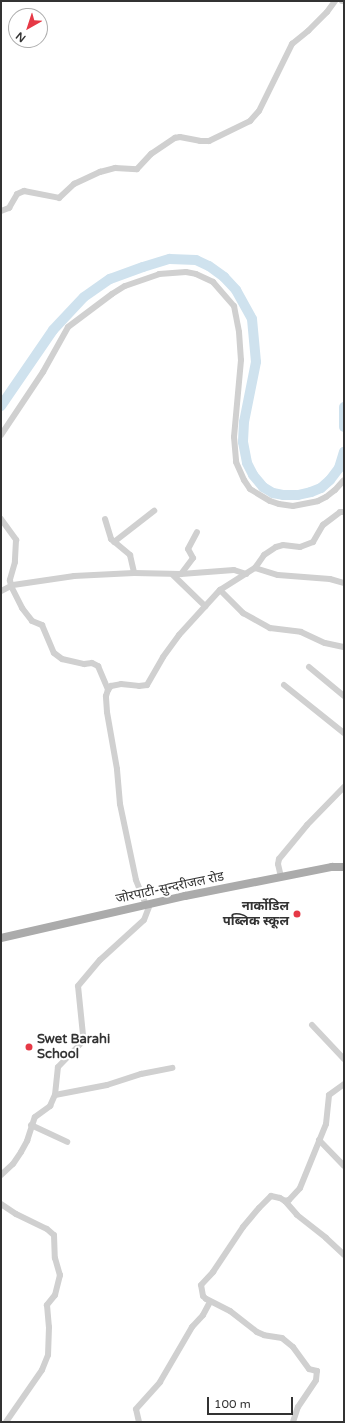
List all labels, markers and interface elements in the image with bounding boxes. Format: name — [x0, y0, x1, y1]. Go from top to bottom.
north arrow — [8, 8, 48, 48]
text: N — [13, 29, 28, 45]
street label: जोरपाटी-सुन्दरीजल रोड — [114, 869, 226, 907]
place label: नार्कोडिल पब्लिक स्कूल — [223, 899, 289, 930]
marker: नार्कोडिल पब्लिक स्कूल — [292, 909, 302, 919]
place label: Swet Barahi School — [37, 1032, 110, 1063]
marker: Swet Barahi School — [24, 1042, 34, 1052]
scale bar — [209, 1389, 295, 1415]
text: 100 m — [214, 1397, 251, 1411]

